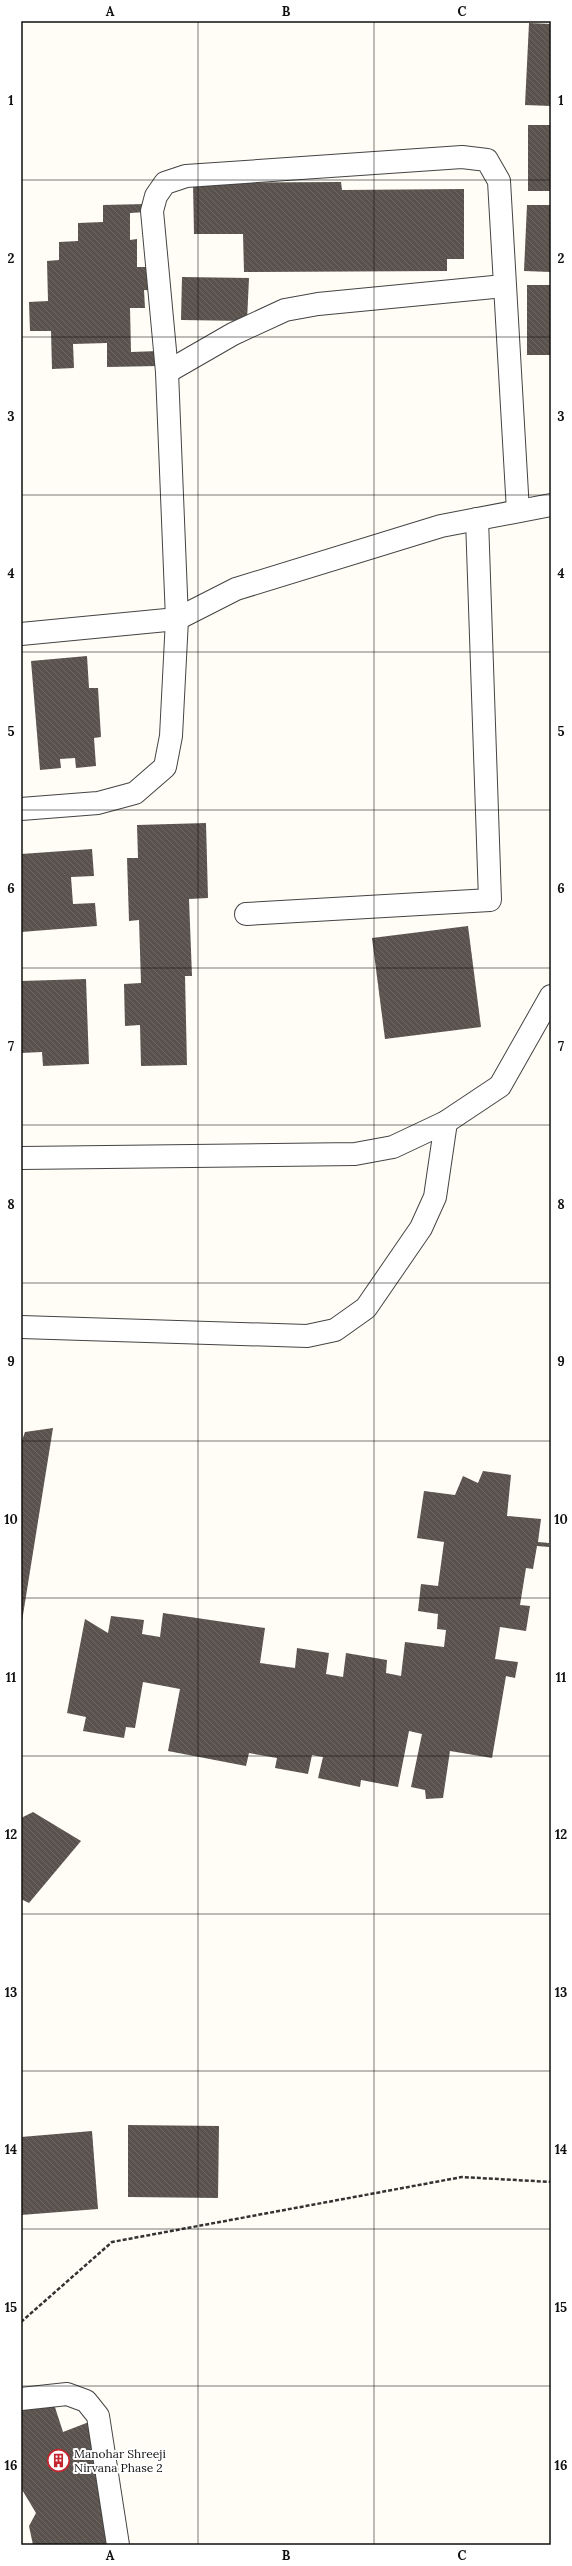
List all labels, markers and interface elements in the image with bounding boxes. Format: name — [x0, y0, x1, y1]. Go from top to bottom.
text: A — [106, 3, 115, 20]
text: B — [282, 3, 291, 20]
text: C — [458, 3, 467, 20]
text: 1 — [8, 92, 14, 109]
text: 1 — [558, 92, 564, 109]
text: 2 — [8, 250, 15, 267]
text: 2 — [558, 250, 565, 267]
text: 3 — [7, 408, 15, 425]
text: 3 — [557, 408, 565, 425]
text: 4 — [7, 565, 15, 582]
text: 4 — [557, 565, 565, 582]
text: 5 — [7, 723, 15, 740]
text: 5 — [557, 723, 565, 740]
text: 6 — [7, 880, 15, 897]
text: 6 — [557, 880, 565, 897]
text: 7 — [8, 1038, 14, 1055]
text: 7 — [558, 1038, 564, 1055]
text: 8 — [7, 1196, 15, 1213]
text: 8 — [557, 1196, 565, 1213]
text: 9 — [7, 1353, 15, 1370]
text: 9 — [557, 1353, 565, 1370]
text: 10 — [4, 1511, 18, 1528]
text: 10 — [554, 1511, 568, 1528]
text: 11 — [6, 1669, 16, 1686]
text: 11 — [556, 1669, 566, 1686]
text: 12 — [5, 1826, 17, 1843]
text: 12 — [555, 1826, 567, 1843]
text: 13 — [5, 1984, 17, 2001]
text: 13 — [555, 1984, 567, 2001]
text: 14 — [5, 2141, 17, 2158]
text: 14 — [555, 2141, 567, 2158]
text: 15 — [5, 2299, 17, 2316]
text: 15 — [555, 2299, 567, 2316]
place label: Manohar Shreeji Nirvana Phase 2 — [74, 2446, 166, 2475]
building icon: Manohar Shreeji Nirvana Phase 2 — [45, 2447, 71, 2473]
text: 16 — [5, 2457, 17, 2474]
text: 16 — [555, 2457, 567, 2474]
text: A — [106, 2547, 115, 2564]
text: B — [282, 2547, 291, 2564]
text: C — [458, 2547, 467, 2564]

